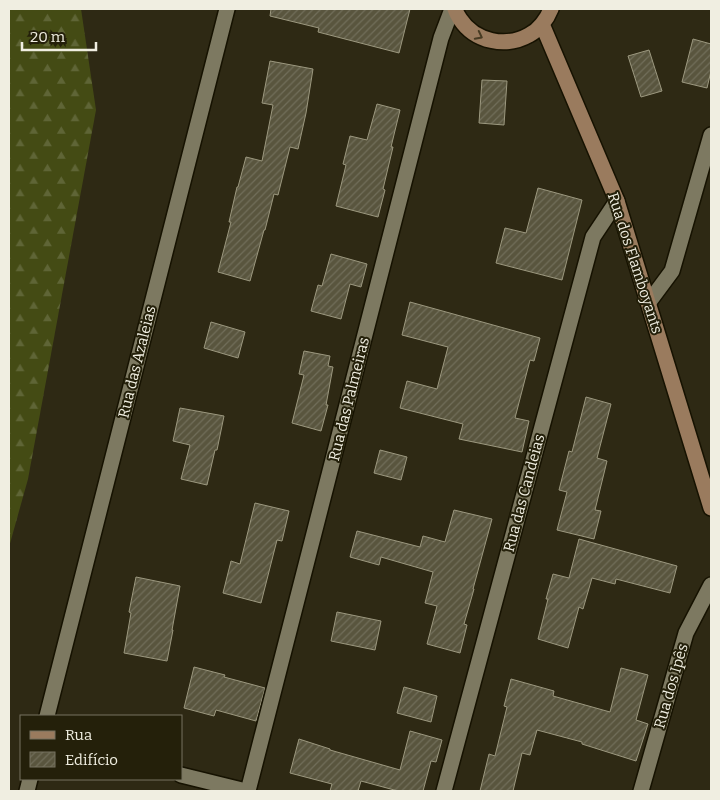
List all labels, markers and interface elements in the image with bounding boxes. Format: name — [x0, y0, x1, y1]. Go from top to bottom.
scale bar — [22, 20, 96, 52]
text: 20 m — [30, 28, 66, 46]
one-way arrow — [474, 30, 483, 40]
street label: Rua dos Flamboyants — [604, 190, 666, 336]
street label: Rua das Azaleias — [114, 304, 160, 420]
street label: Rua das Palmeiras — [325, 335, 373, 463]
street label: Rua das Candeias — [500, 432, 548, 554]
street label: Rua dos Ipês — [650, 641, 692, 731]
legend — [20, 715, 182, 780]
text: Rua — [65, 726, 92, 744]
text: Edifício — [65, 751, 118, 769]

